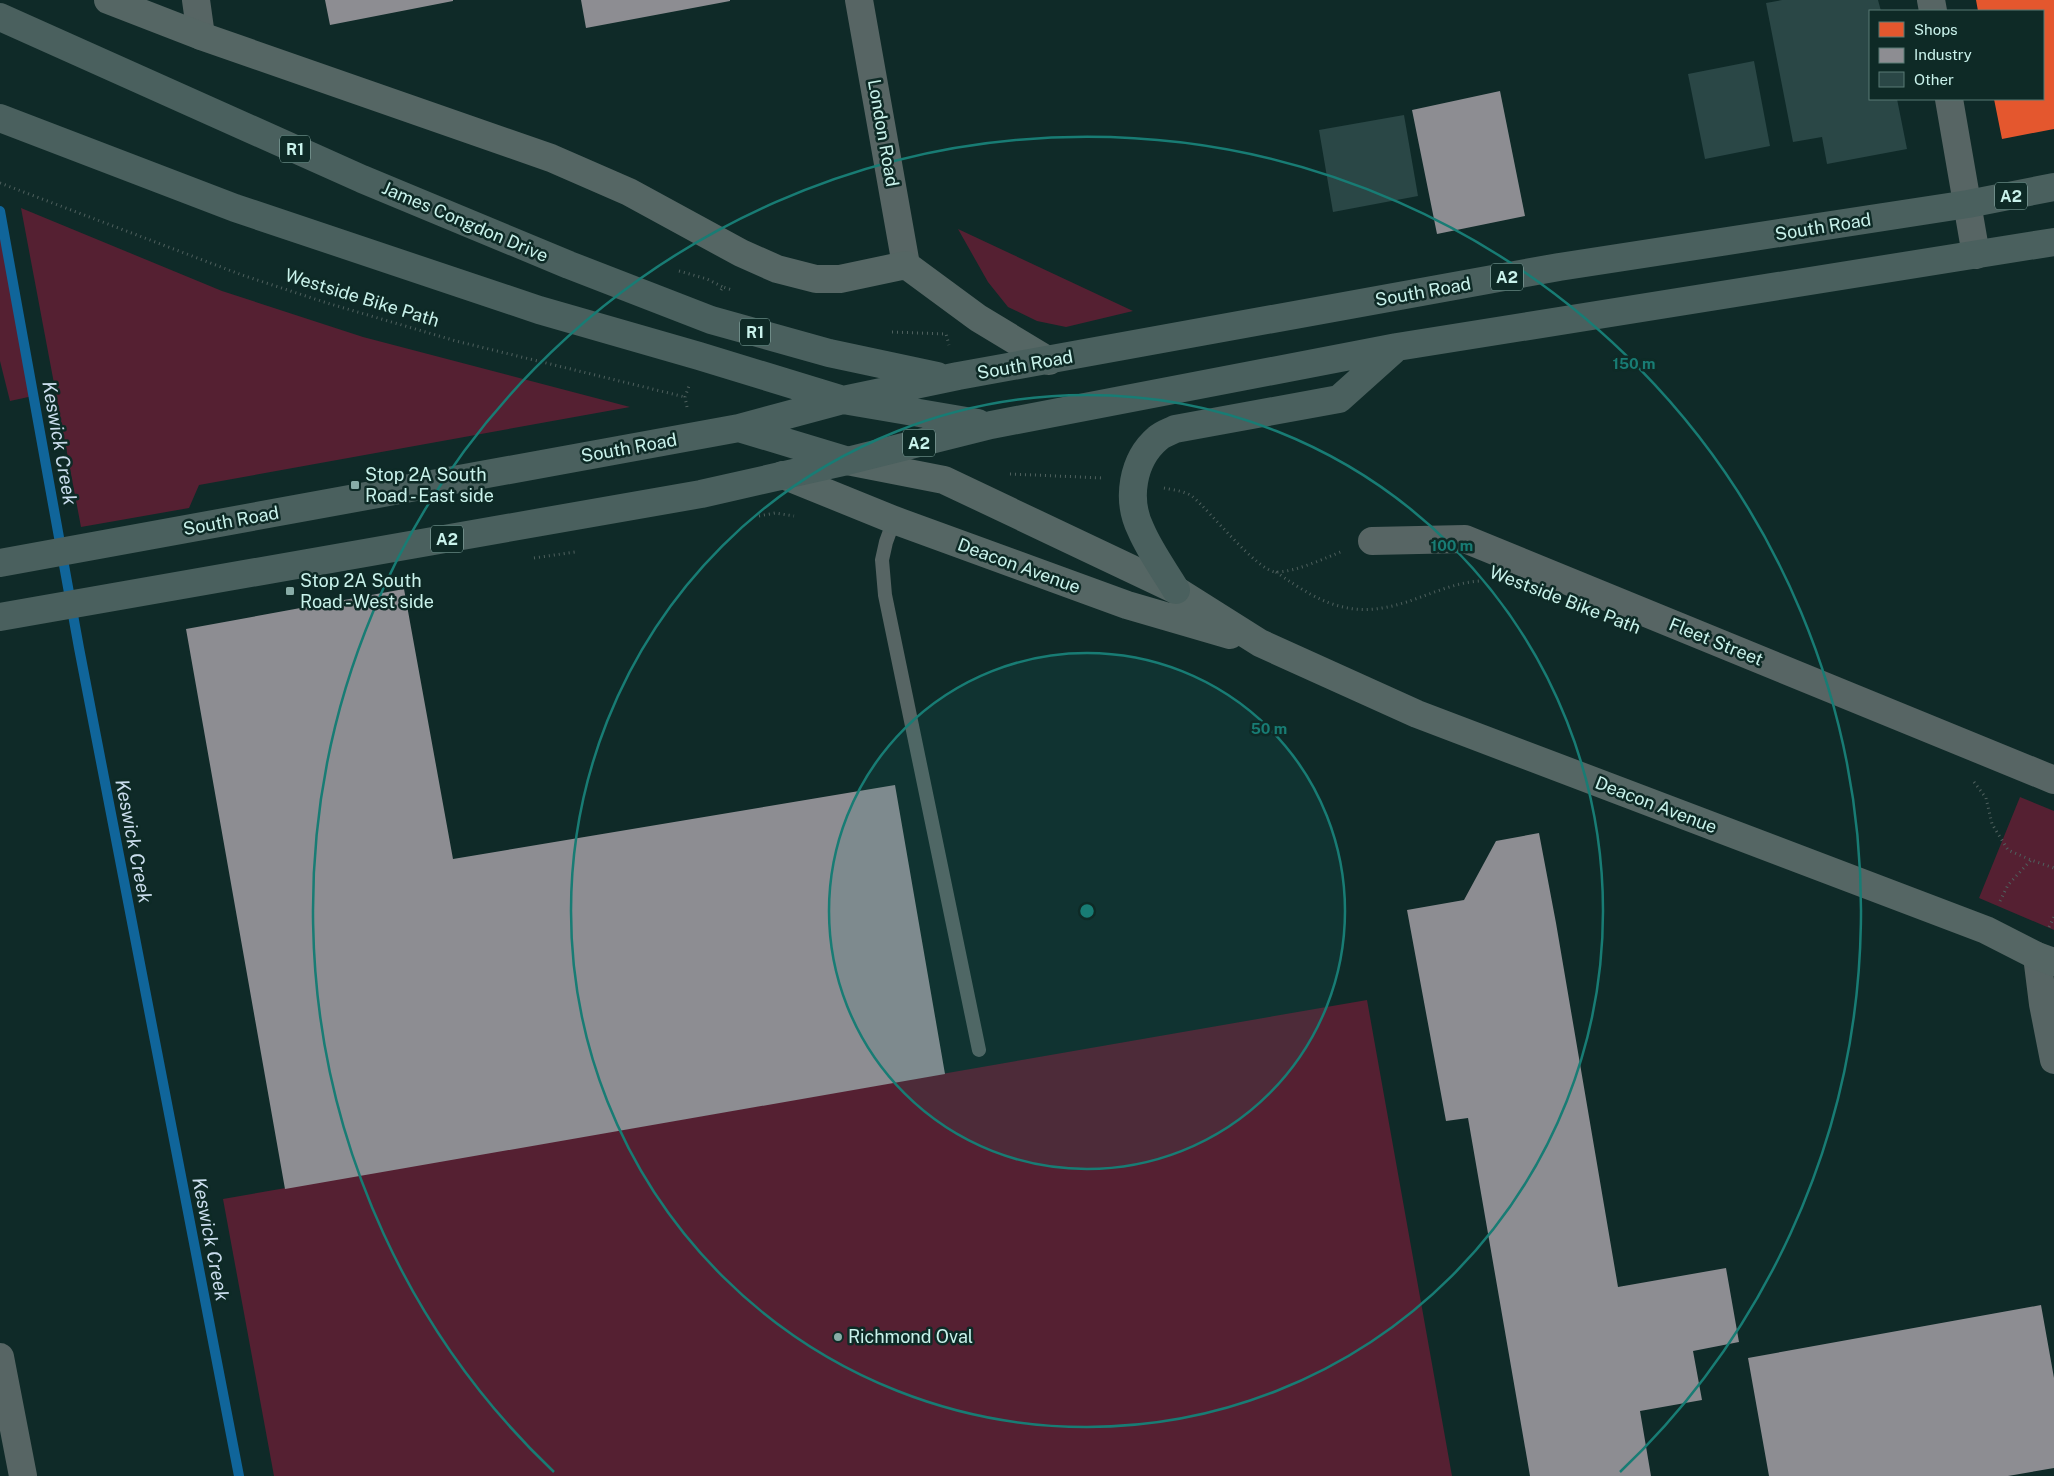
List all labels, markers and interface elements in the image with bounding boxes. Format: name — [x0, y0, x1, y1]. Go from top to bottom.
legend — [1869, 10, 2044, 100]
text: Shops — [1914, 21, 1958, 38]
text: Industry — [1914, 46, 1972, 63]
text: Other — [1914, 71, 1954, 88]
street label: London Road — [864, 77, 903, 188]
road number: R1 — [280, 136, 310, 162]
street label: James Congdon Drive — [379, 177, 552, 266]
road number: A2 — [1995, 182, 2027, 210]
street label: South Road — [1773, 209, 1872, 244]
street label: Westside Bike Path — [283, 264, 442, 331]
road number: A2 — [1491, 264, 1523, 290]
street label: South Road — [1373, 273, 1473, 310]
road number: R1 — [740, 318, 770, 346]
street label: South Road — [975, 346, 1075, 383]
text: 150 m — [1612, 355, 1656, 372]
water label: Keswick Creek — [38, 379, 82, 507]
street label: South Road — [579, 429, 679, 466]
road number: A2 — [903, 429, 935, 456]
place label: Stop 2A South Road - East side — [365, 464, 494, 506]
marker: Stop 2A South Road - East side — [349, 479, 361, 491]
street label: South Road — [181, 502, 281, 539]
road number: A2 — [431, 526, 463, 552]
street label: Deacon Avenue — [955, 534, 1083, 597]
text: 100 m — [1431, 537, 1473, 554]
street label: Westside Bike Path — [1487, 561, 1644, 638]
place label: Stop 2A South Road - West side — [300, 570, 434, 612]
marker: Stop 2A South Road - West side — [284, 585, 296, 597]
street label: Fleet Street — [1666, 613, 1766, 670]
text: 50 m — [1251, 720, 1287, 737]
street label: Deacon Avenue — [1592, 772, 1720, 837]
water label: Keswick Creek — [111, 777, 157, 905]
centre of rings — [1078, 902, 1096, 920]
water label: Keswick Creek — [188, 1175, 234, 1303]
place label: Richmond Oval — [848, 1326, 973, 1347]
marker: Richmond Oval — [832, 1331, 844, 1343]

